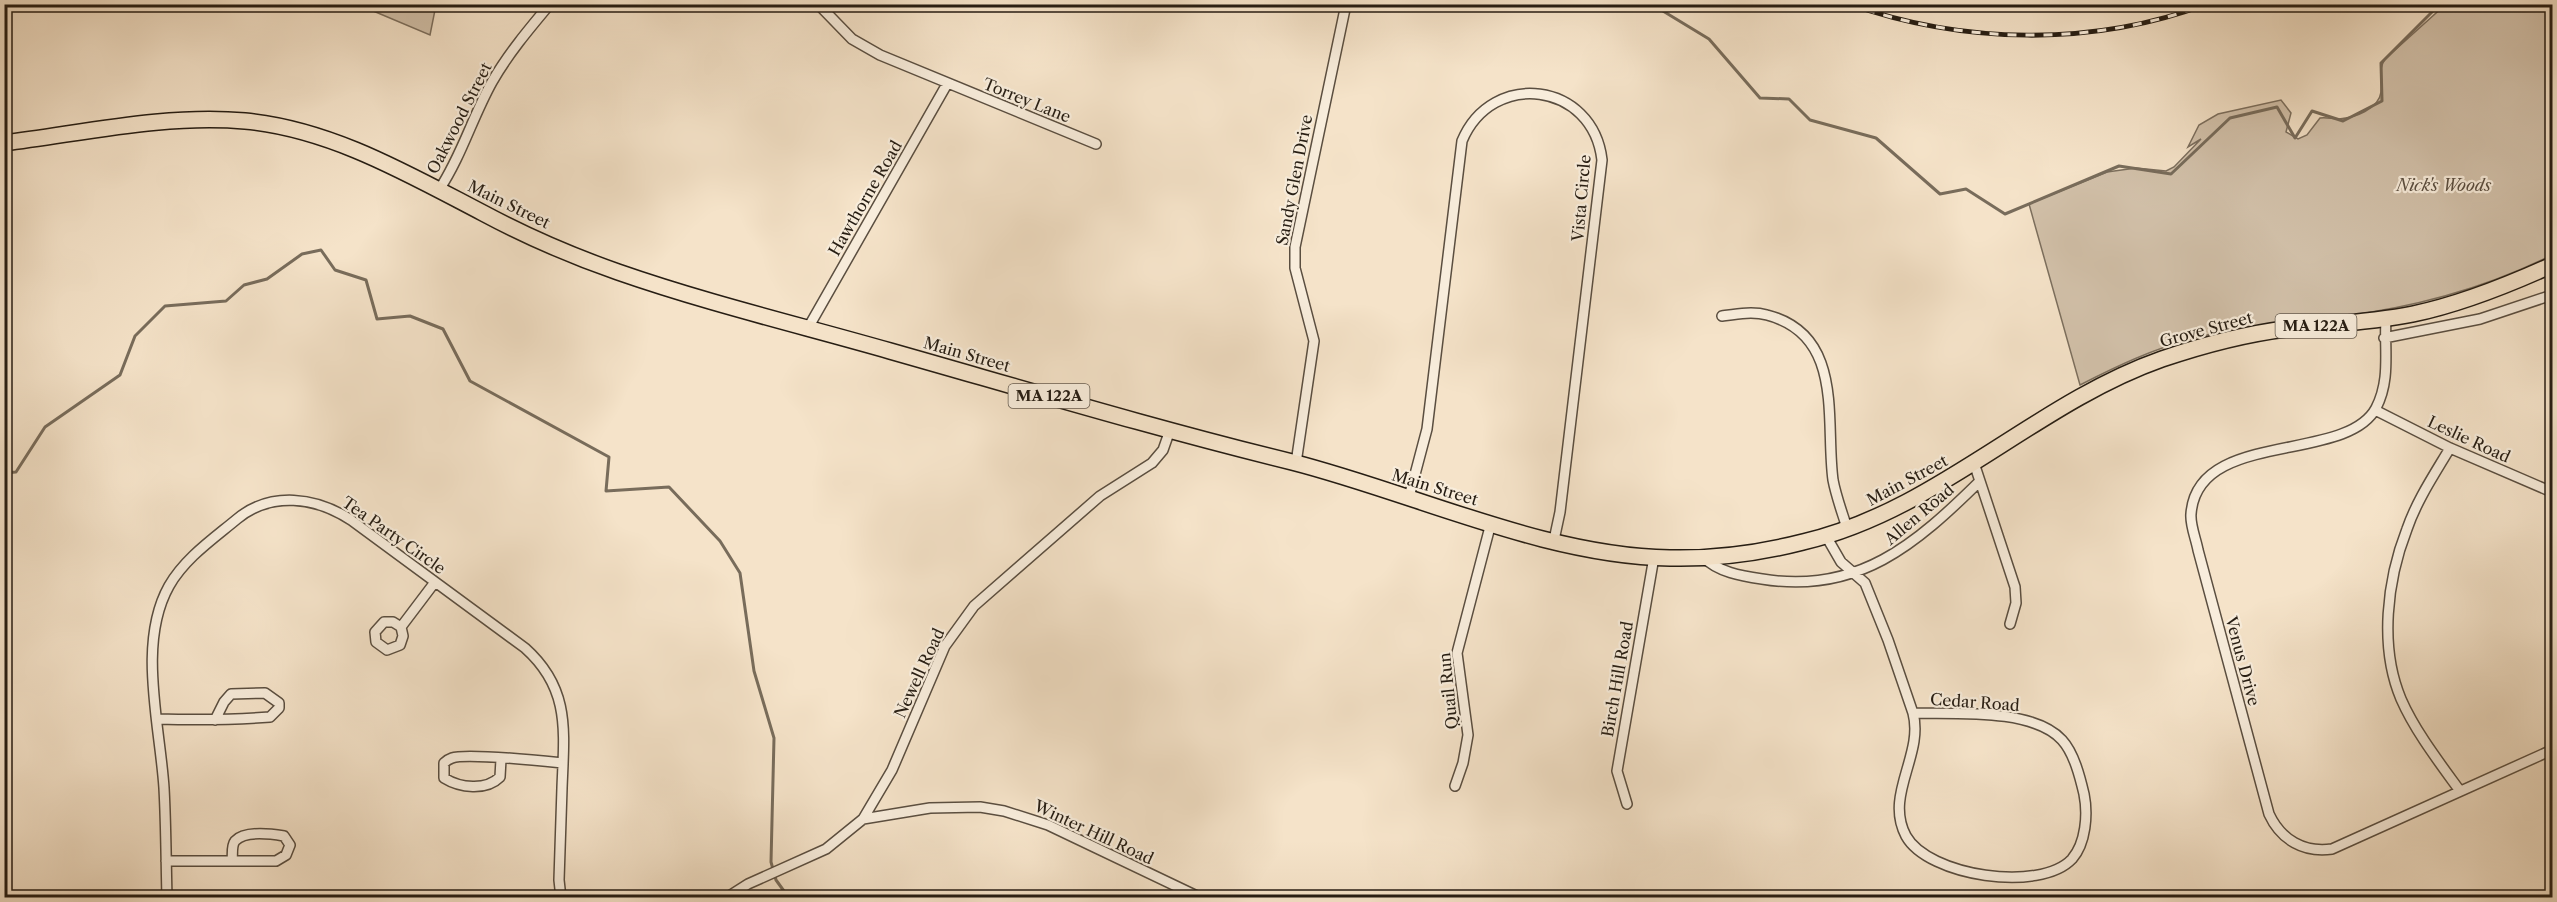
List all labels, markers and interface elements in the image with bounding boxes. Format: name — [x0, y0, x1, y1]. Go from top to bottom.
street label: Oakwood Street — [422, 59, 496, 177]
street label: Torrey Lane — [980, 73, 1074, 127]
street label: Sandy Glen Drive — [1272, 113, 1316, 247]
street label: Hawthorne Road — [824, 137, 906, 259]
street label: Vista Circle — [1567, 154, 1595, 243]
park label: Nick's Woods — [2395, 175, 2491, 195]
street label: Main Street — [465, 176, 554, 233]
street label: Grove Street — [2157, 307, 2255, 351]
road number: MA 122A — [2276, 314, 2356, 338]
street label: Main Street — [921, 332, 1013, 376]
road number: MA 122A — [1008, 384, 1090, 408]
street label: Leslie Road — [2425, 411, 2514, 467]
street label: Main Street — [1863, 450, 1951, 510]
street label: Main Street — [1390, 464, 1481, 510]
street label: Allen Road — [1880, 479, 1958, 549]
street label: Tea Party Circle — [338, 492, 450, 578]
street label: Venus Drive — [2221, 613, 2265, 708]
street label: Birch Hill Road — [1597, 619, 1637, 738]
street label: Newell Road — [890, 625, 949, 721]
street label: Quail Run — [1434, 652, 1462, 730]
street label: Cedar Road — [1930, 689, 2021, 715]
street label: Winter Hill Road — [1030, 795, 1157, 869]

